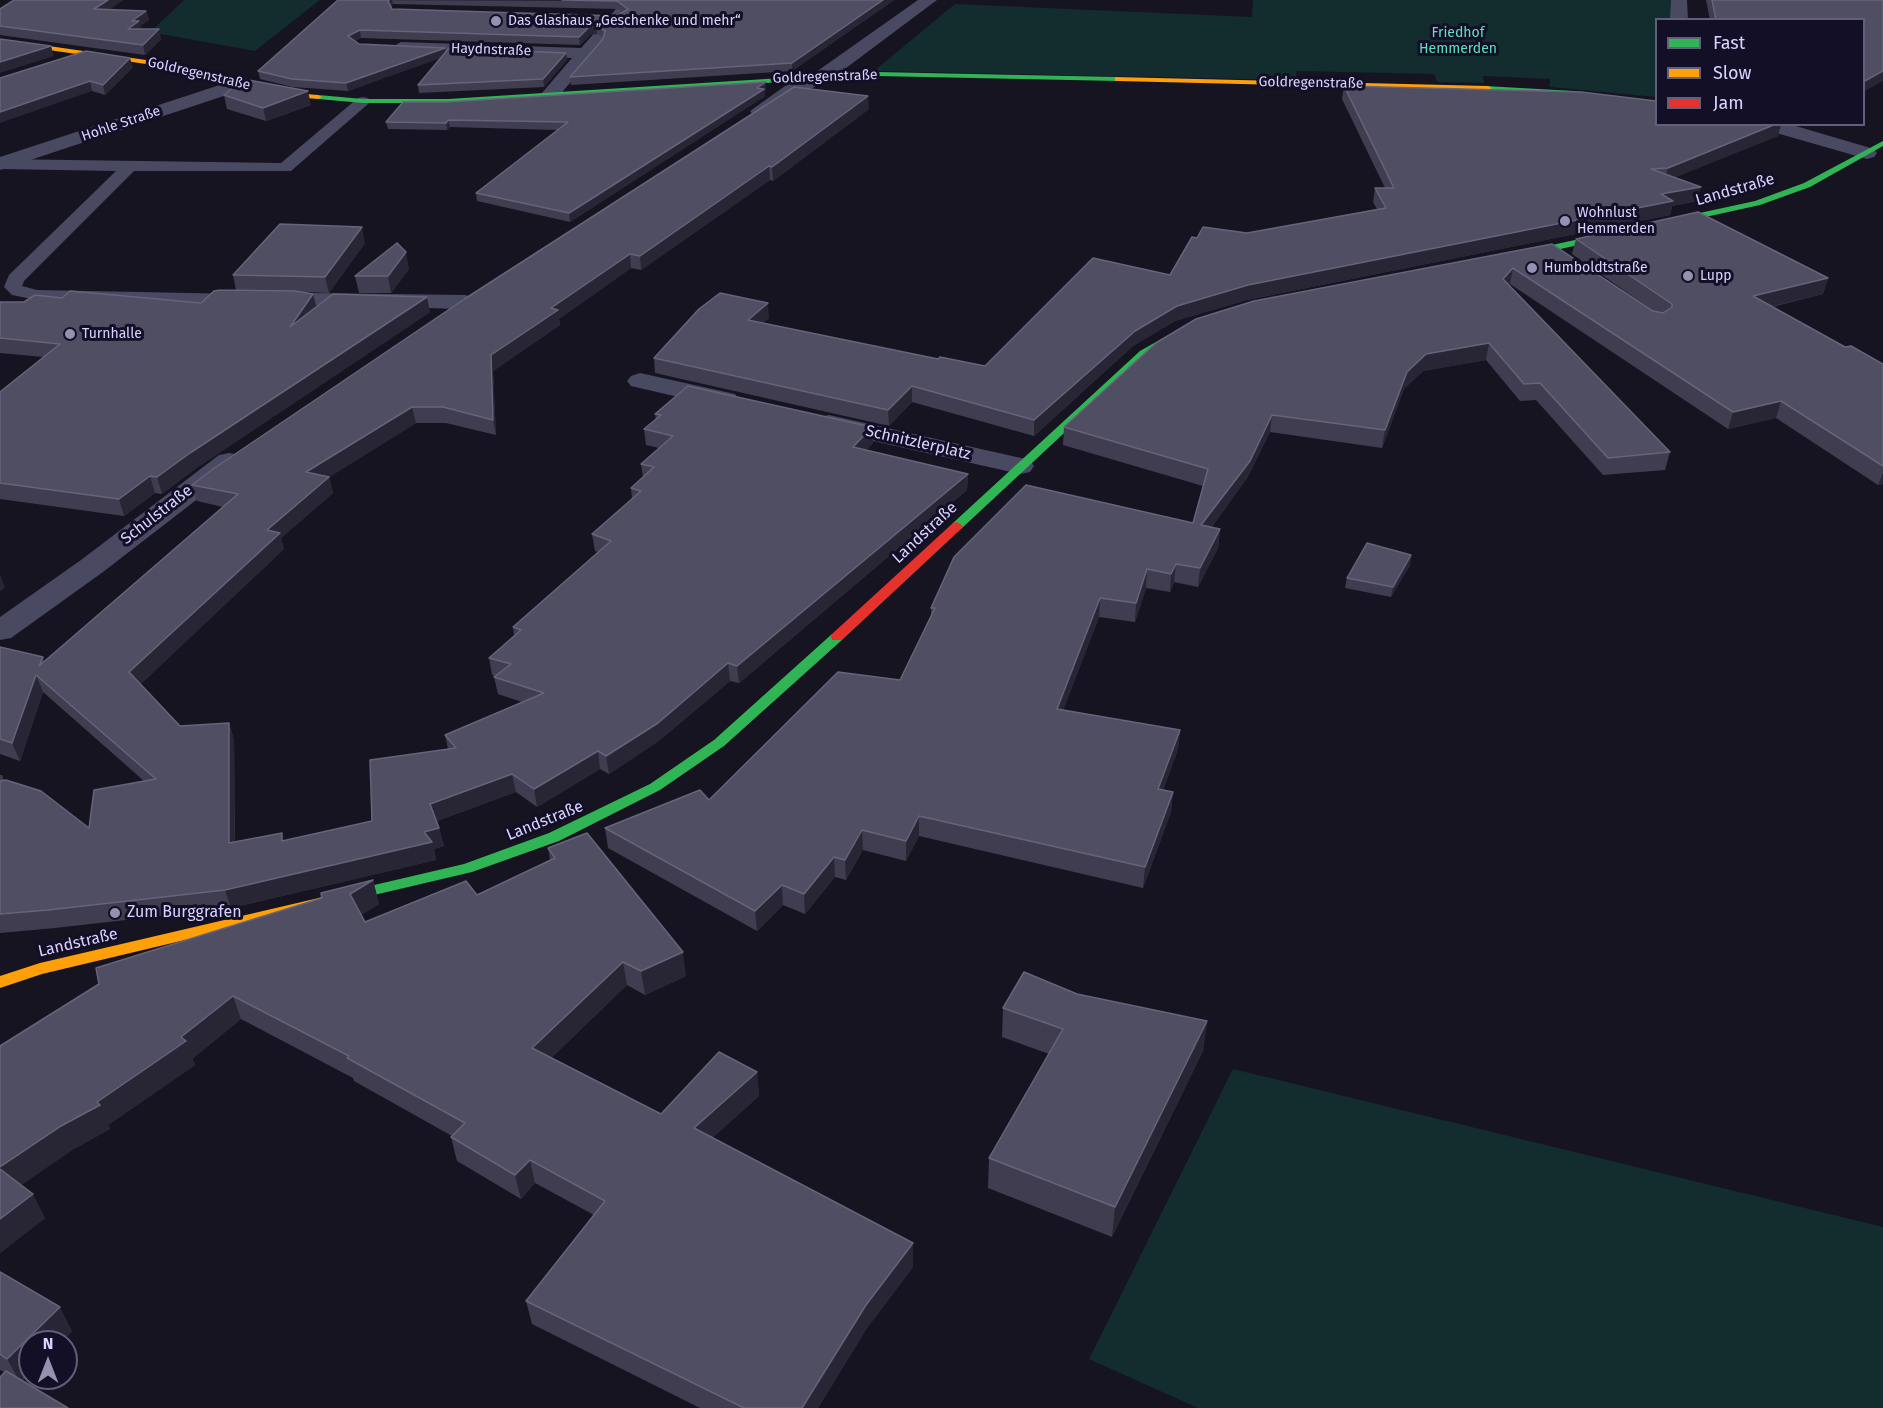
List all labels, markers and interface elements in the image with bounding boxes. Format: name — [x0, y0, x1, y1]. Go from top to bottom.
place label: Das Glashaus „Geschenke und mehr“ — [508, 13, 741, 29]
marker: Das Glashaus „Geschenke und mehr“ — [489, 14, 503, 28]
legend — [1655, 18, 1865, 126]
park label: Friedhof Hemmerden — [1419, 25, 1497, 57]
text: Fast — [1713, 32, 1745, 54]
street label: Haydnstraße — [451, 40, 531, 60]
street label: Goldregenstraße — [146, 54, 252, 94]
text: Slow — [1713, 62, 1751, 84]
street label: Goldregenstraße — [772, 67, 878, 87]
street label: Goldregenstraße — [1258, 74, 1364, 92]
text: Jam — [1713, 92, 1744, 114]
street label: Hohle Straße — [79, 103, 163, 145]
street label: Landstraße — [1693, 170, 1777, 210]
place label: Wohnlust Hemmerden — [1577, 205, 1655, 238]
marker: Wohnlust Hemmerden — [1558, 214, 1572, 228]
place label: Humboldtstraße — [1544, 260, 1648, 276]
marker: Humboldtstraße — [1525, 261, 1539, 275]
place label: Lupp — [1700, 268, 1732, 284]
marker: Lupp — [1681, 269, 1695, 283]
place label: Turnhalle — [82, 326, 142, 342]
marker: Turnhalle — [63, 327, 77, 341]
street label: Schnitzlerplatz — [863, 422, 973, 464]
street label: Schulstraße — [117, 481, 197, 549]
street label: Landstraße — [889, 498, 961, 568]
street label: Landstraße — [504, 797, 586, 845]
place label: Zum Burggrafen — [127, 903, 242, 923]
marker: Zum Burggrafen — [108, 906, 122, 920]
street label: Landstraße — [36, 925, 120, 961]
north arrow — [18, 1330, 78, 1390]
text: N — [43, 1334, 53, 1353]

